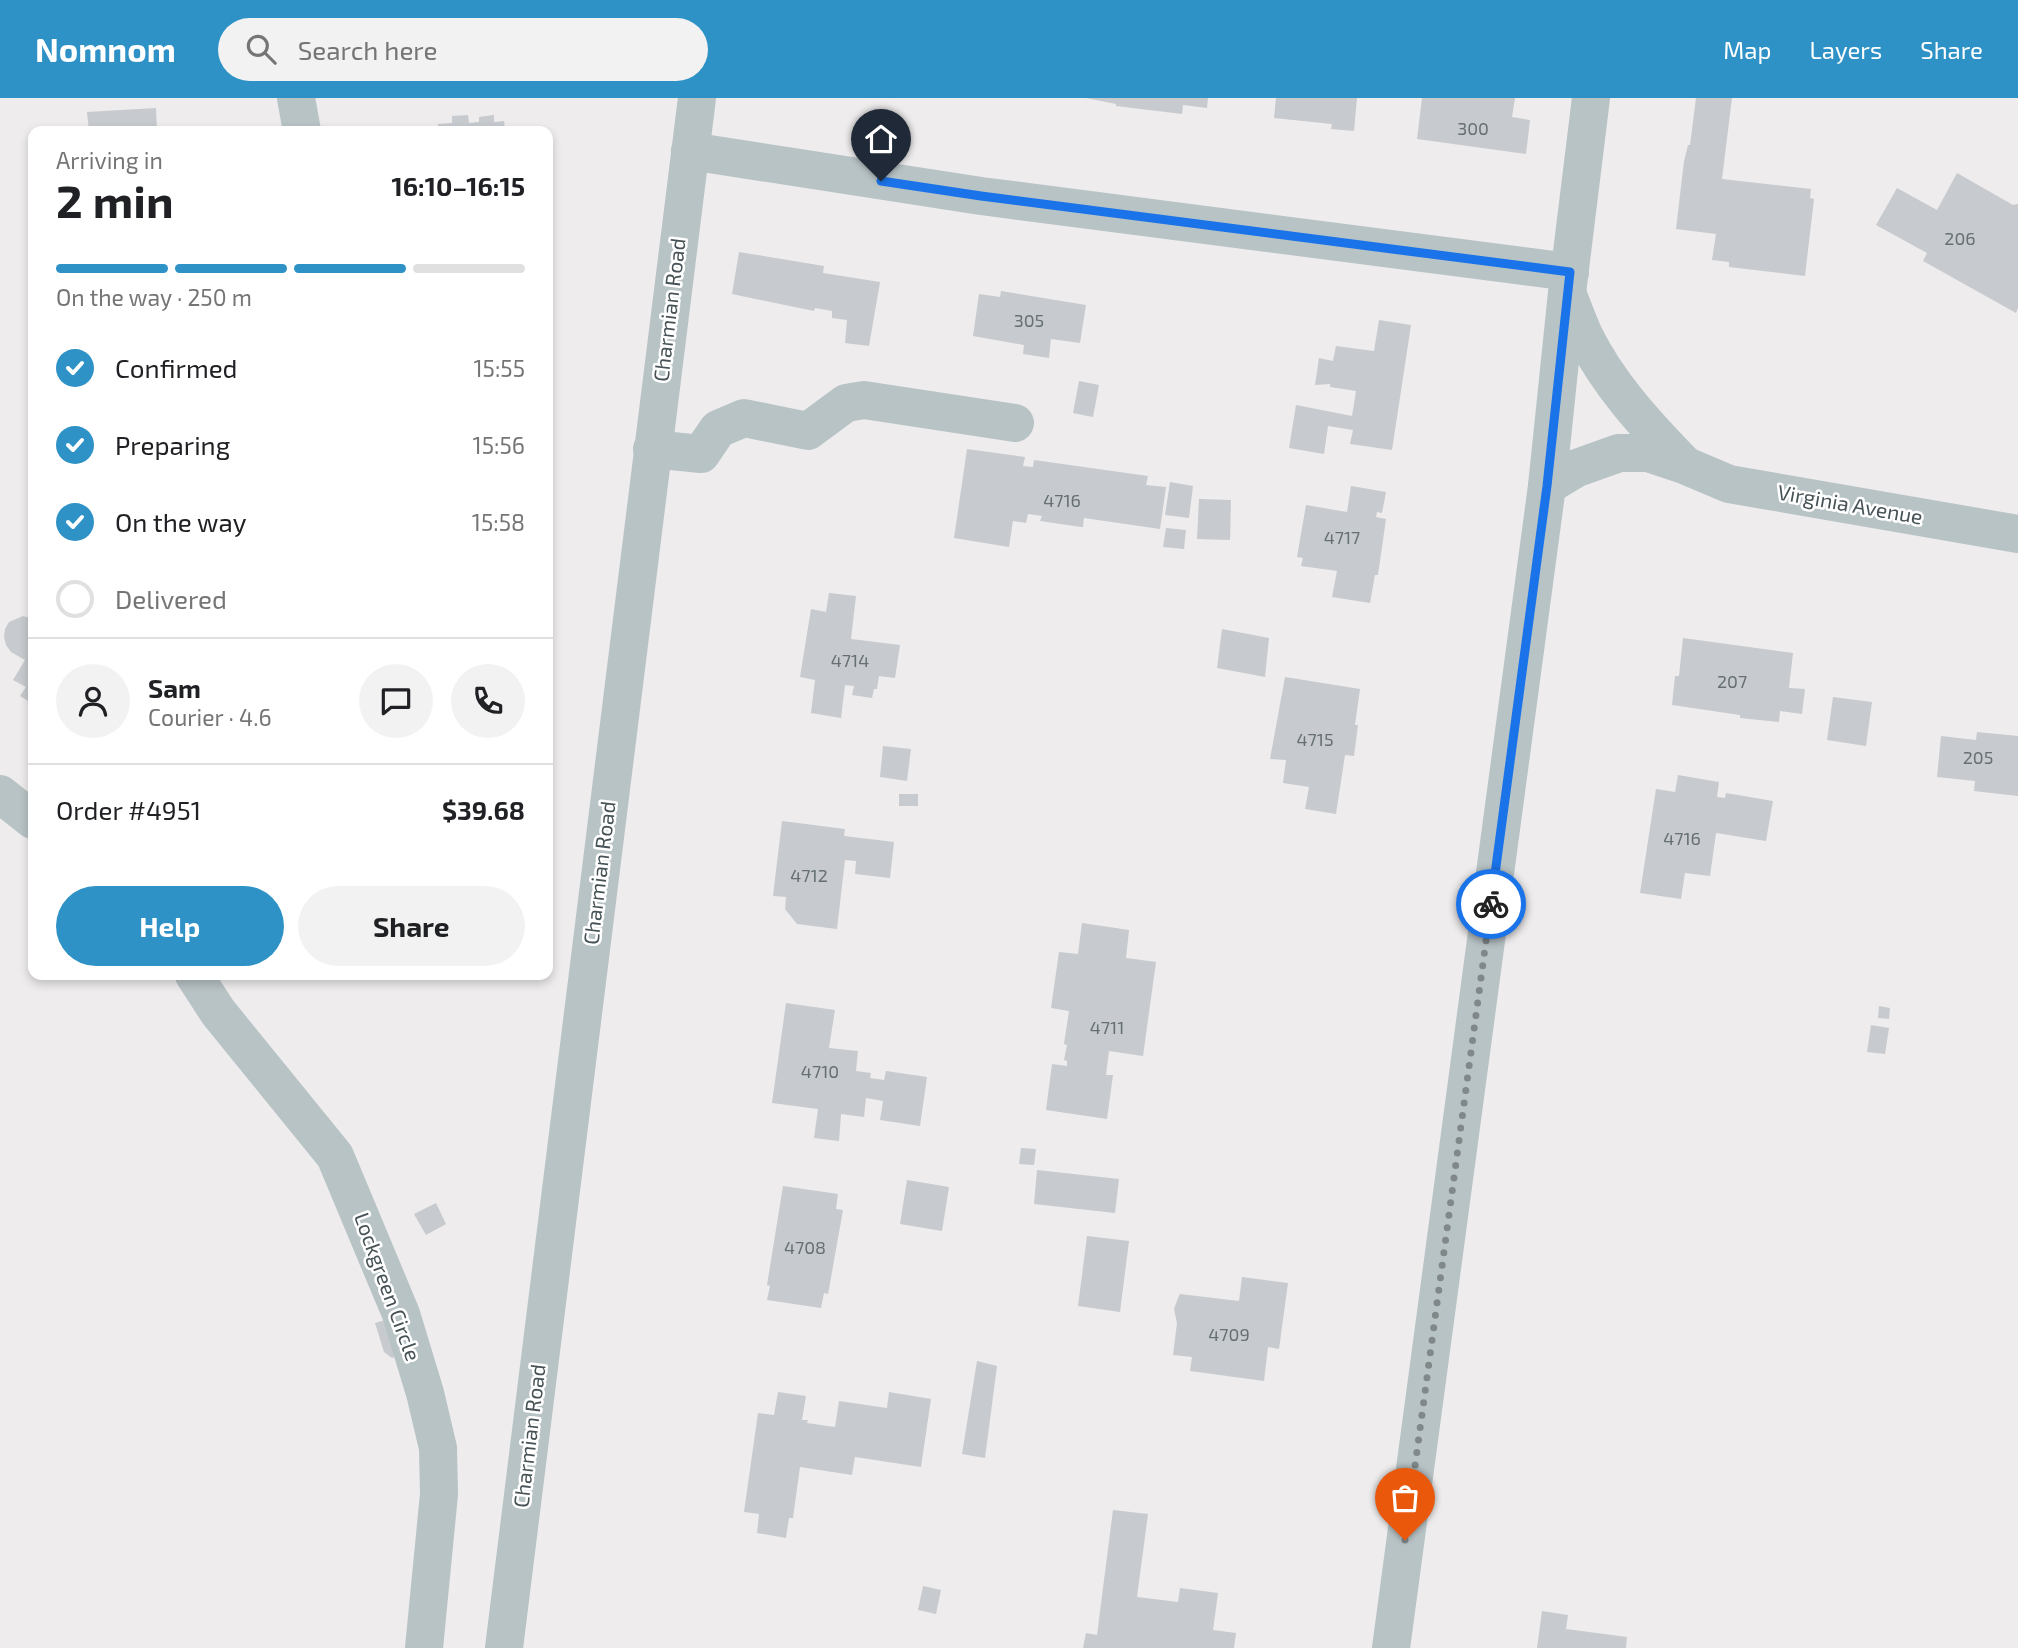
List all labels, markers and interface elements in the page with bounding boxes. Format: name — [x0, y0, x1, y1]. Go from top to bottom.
search box — [218, 18, 708, 81]
text: Nomnom — [35, 29, 176, 69]
icon: search — [242, 30, 280, 68]
text: Search here — [298, 34, 437, 65]
text: Map — [1723, 35, 1771, 64]
text: Layers — [1809, 35, 1882, 64]
text: Share — [1920, 35, 1983, 64]
pin — [851, 109, 911, 181]
house number: 300 — [1457, 117, 1489, 139]
icon: home — [862, 120, 900, 158]
text: Arriving in — [56, 146, 163, 174]
text: 16:10–16:15 — [392, 170, 525, 201]
text: 2 min — [56, 172, 174, 227]
house number: 206 — [1944, 227, 1976, 249]
street label: Charmian Road — [647, 237, 690, 383]
text: On the way · 250 m — [56, 283, 252, 311]
house number: 305 — [1014, 309, 1044, 331]
icon: check — [56, 349, 94, 387]
text: Confirmed — [115, 352, 238, 383]
text: 15:55 — [473, 354, 525, 382]
icon: check — [56, 426, 94, 464]
text: Preparing — [115, 429, 230, 460]
text: 15:56 — [473, 431, 525, 459]
street label: Virginia Avenue — [1776, 478, 1925, 529]
house number: 4716 — [1043, 489, 1081, 511]
icon: check — [56, 503, 94, 541]
text: On the way — [115, 506, 246, 537]
text: 15:58 — [472, 508, 525, 536]
house number: 4717 — [1324, 526, 1360, 548]
text: Delivered — [115, 583, 227, 614]
house number: 4714 — [831, 649, 869, 671]
button: person — [56, 664, 130, 738]
button: chat — [359, 664, 433, 738]
button: phone — [451, 664, 525, 738]
house number: 207 — [1717, 670, 1747, 692]
text: Sam — [148, 672, 201, 703]
text: Courier · 4.6 — [148, 703, 272, 731]
house number: 4715 — [1296, 728, 1334, 750]
house number: 205 — [1963, 746, 1993, 768]
text: Order #4951 — [56, 794, 201, 825]
text: $39.68 — [442, 794, 525, 825]
street label: Charmian Road — [577, 800, 620, 946]
house number: 4716 — [1663, 827, 1701, 849]
house number: 4712 — [790, 864, 828, 886]
courier — [1456, 869, 1526, 939]
icon: bike — [1472, 885, 1510, 923]
button: Help — [56, 886, 284, 966]
button: Share — [298, 886, 525, 966]
house number: 4711 — [1090, 1016, 1124, 1038]
house number: 4710 — [801, 1060, 839, 1082]
street label: Lockgreen Circle — [350, 1209, 427, 1364]
house number: 4708 — [784, 1236, 826, 1258]
house number: 4709 — [1208, 1323, 1250, 1345]
street label: Charmian Road — [507, 1363, 550, 1509]
pin — [1375, 1468, 1435, 1540]
icon: bag — [1386, 1479, 1424, 1517]

